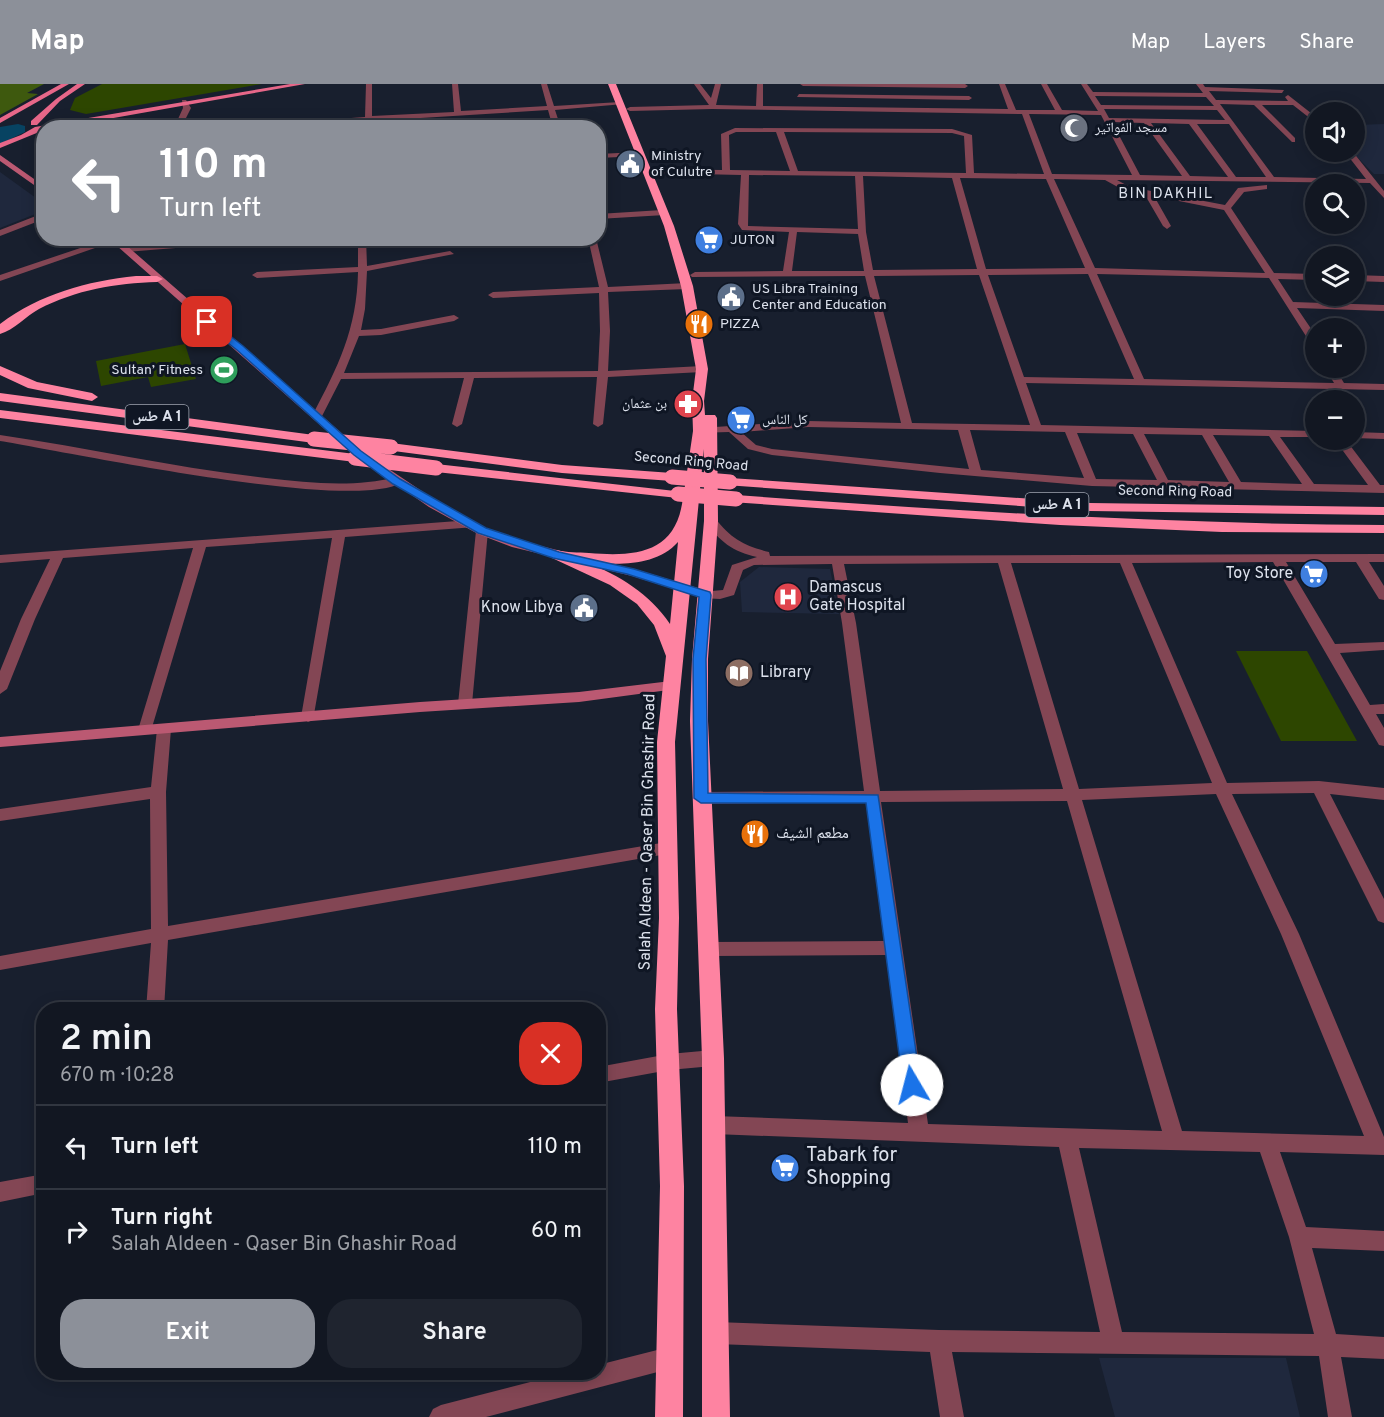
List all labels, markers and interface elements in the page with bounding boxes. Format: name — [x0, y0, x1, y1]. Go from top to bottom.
text: Map — [30, 24, 85, 60]
text: Map — [1131, 29, 1170, 56]
text: Layers — [1203, 29, 1266, 56]
text: Share — [1299, 29, 1354, 56]
map controls — [1305, 102, 1365, 450]
button: sound — [1305, 102, 1365, 162]
mosque icon: مسجد الفواتير — [1058, 112, 1090, 144]
place label: مسجد الفواتير — [1094, 120, 1167, 137]
text: 110 m — [159, 140, 268, 193]
icon: left — [60, 144, 138, 222]
public building icon: Ministry of Culutre — [614, 148, 646, 180]
place label: Ministry of Culutre — [651, 148, 713, 181]
button: search — [1305, 174, 1365, 234]
district label: BIN DAKHIL — [1118, 185, 1214, 204]
text: Turn left — [159, 192, 261, 226]
supermarket icon: JUTON — [693, 224, 725, 256]
place label: JUTON — [730, 232, 775, 249]
button: layers — [1305, 246, 1365, 306]
public building icon: US Libra Training Center and Education — [715, 281, 747, 313]
place label: US Libra Training Center and Education — [752, 281, 887, 314]
pin — [181, 296, 232, 347]
icon: arrive — [190, 305, 223, 338]
restaurant icon: PIZZA — [683, 308, 715, 340]
place label: PIZZA — [720, 316, 760, 333]
button: + — [1305, 318, 1365, 378]
sports icon: Sultan’ Fitness — [208, 354, 240, 386]
place label: Sultan’ Fitness — [111, 362, 203, 379]
pharmacy icon: بن عثمان — [672, 388, 704, 420]
button: − — [1305, 390, 1365, 450]
place label: بن عثمان — [622, 396, 667, 413]
supermarket icon: كل الناس — [725, 404, 757, 436]
road number: طس A 1 — [126, 405, 188, 429]
place label: كل الناس — [762, 412, 808, 429]
street label: Second Ring Road — [633, 449, 749, 475]
street label: Second Ring Road — [1118, 483, 1232, 501]
road number: طس A 1 — [1026, 493, 1088, 517]
supermarket icon: Toy Store — [1298, 558, 1330, 590]
place label: Toy Store — [1225, 564, 1293, 584]
place label: Damascus Gate Hospital — [809, 578, 906, 616]
hospital icon: Damascus Gate Hospital — [772, 581, 804, 613]
public building icon: Know Libya — [568, 592, 600, 624]
place label: Know Libya — [481, 598, 563, 618]
library icon: Library — [723, 657, 755, 689]
place label: Library — [760, 663, 811, 683]
street label: Salah Aldeen - Qaser Bin Ghashir Road — [636, 693, 660, 971]
restaurant icon: مطعم الشيف — [739, 818, 771, 850]
place label: مطعم الشيف — [776, 824, 849, 844]
text: 2 min — [60, 1017, 153, 1063]
button: close — [519, 1022, 582, 1085]
position arrow — [880, 1053, 944, 1117]
text: 670 m · 10:28 — [60, 1063, 175, 1089]
icon: left — [60, 1131, 93, 1164]
text: Turn left — [111, 1134, 199, 1161]
text: 110 m — [528, 1134, 582, 1161]
place label: Tabark for Shopping — [806, 1143, 897, 1192]
supermarket icon: Tabark for Shopping — [769, 1152, 801, 1184]
text: Turn right — [111, 1205, 213, 1232]
icon: right — [60, 1215, 93, 1248]
text: 60 m — [531, 1218, 582, 1245]
text: Salah Aldeen - Qaser Bin Ghashir Road — [111, 1232, 457, 1258]
button: Exit — [60, 1299, 315, 1368]
button: Share — [327, 1299, 582, 1368]

